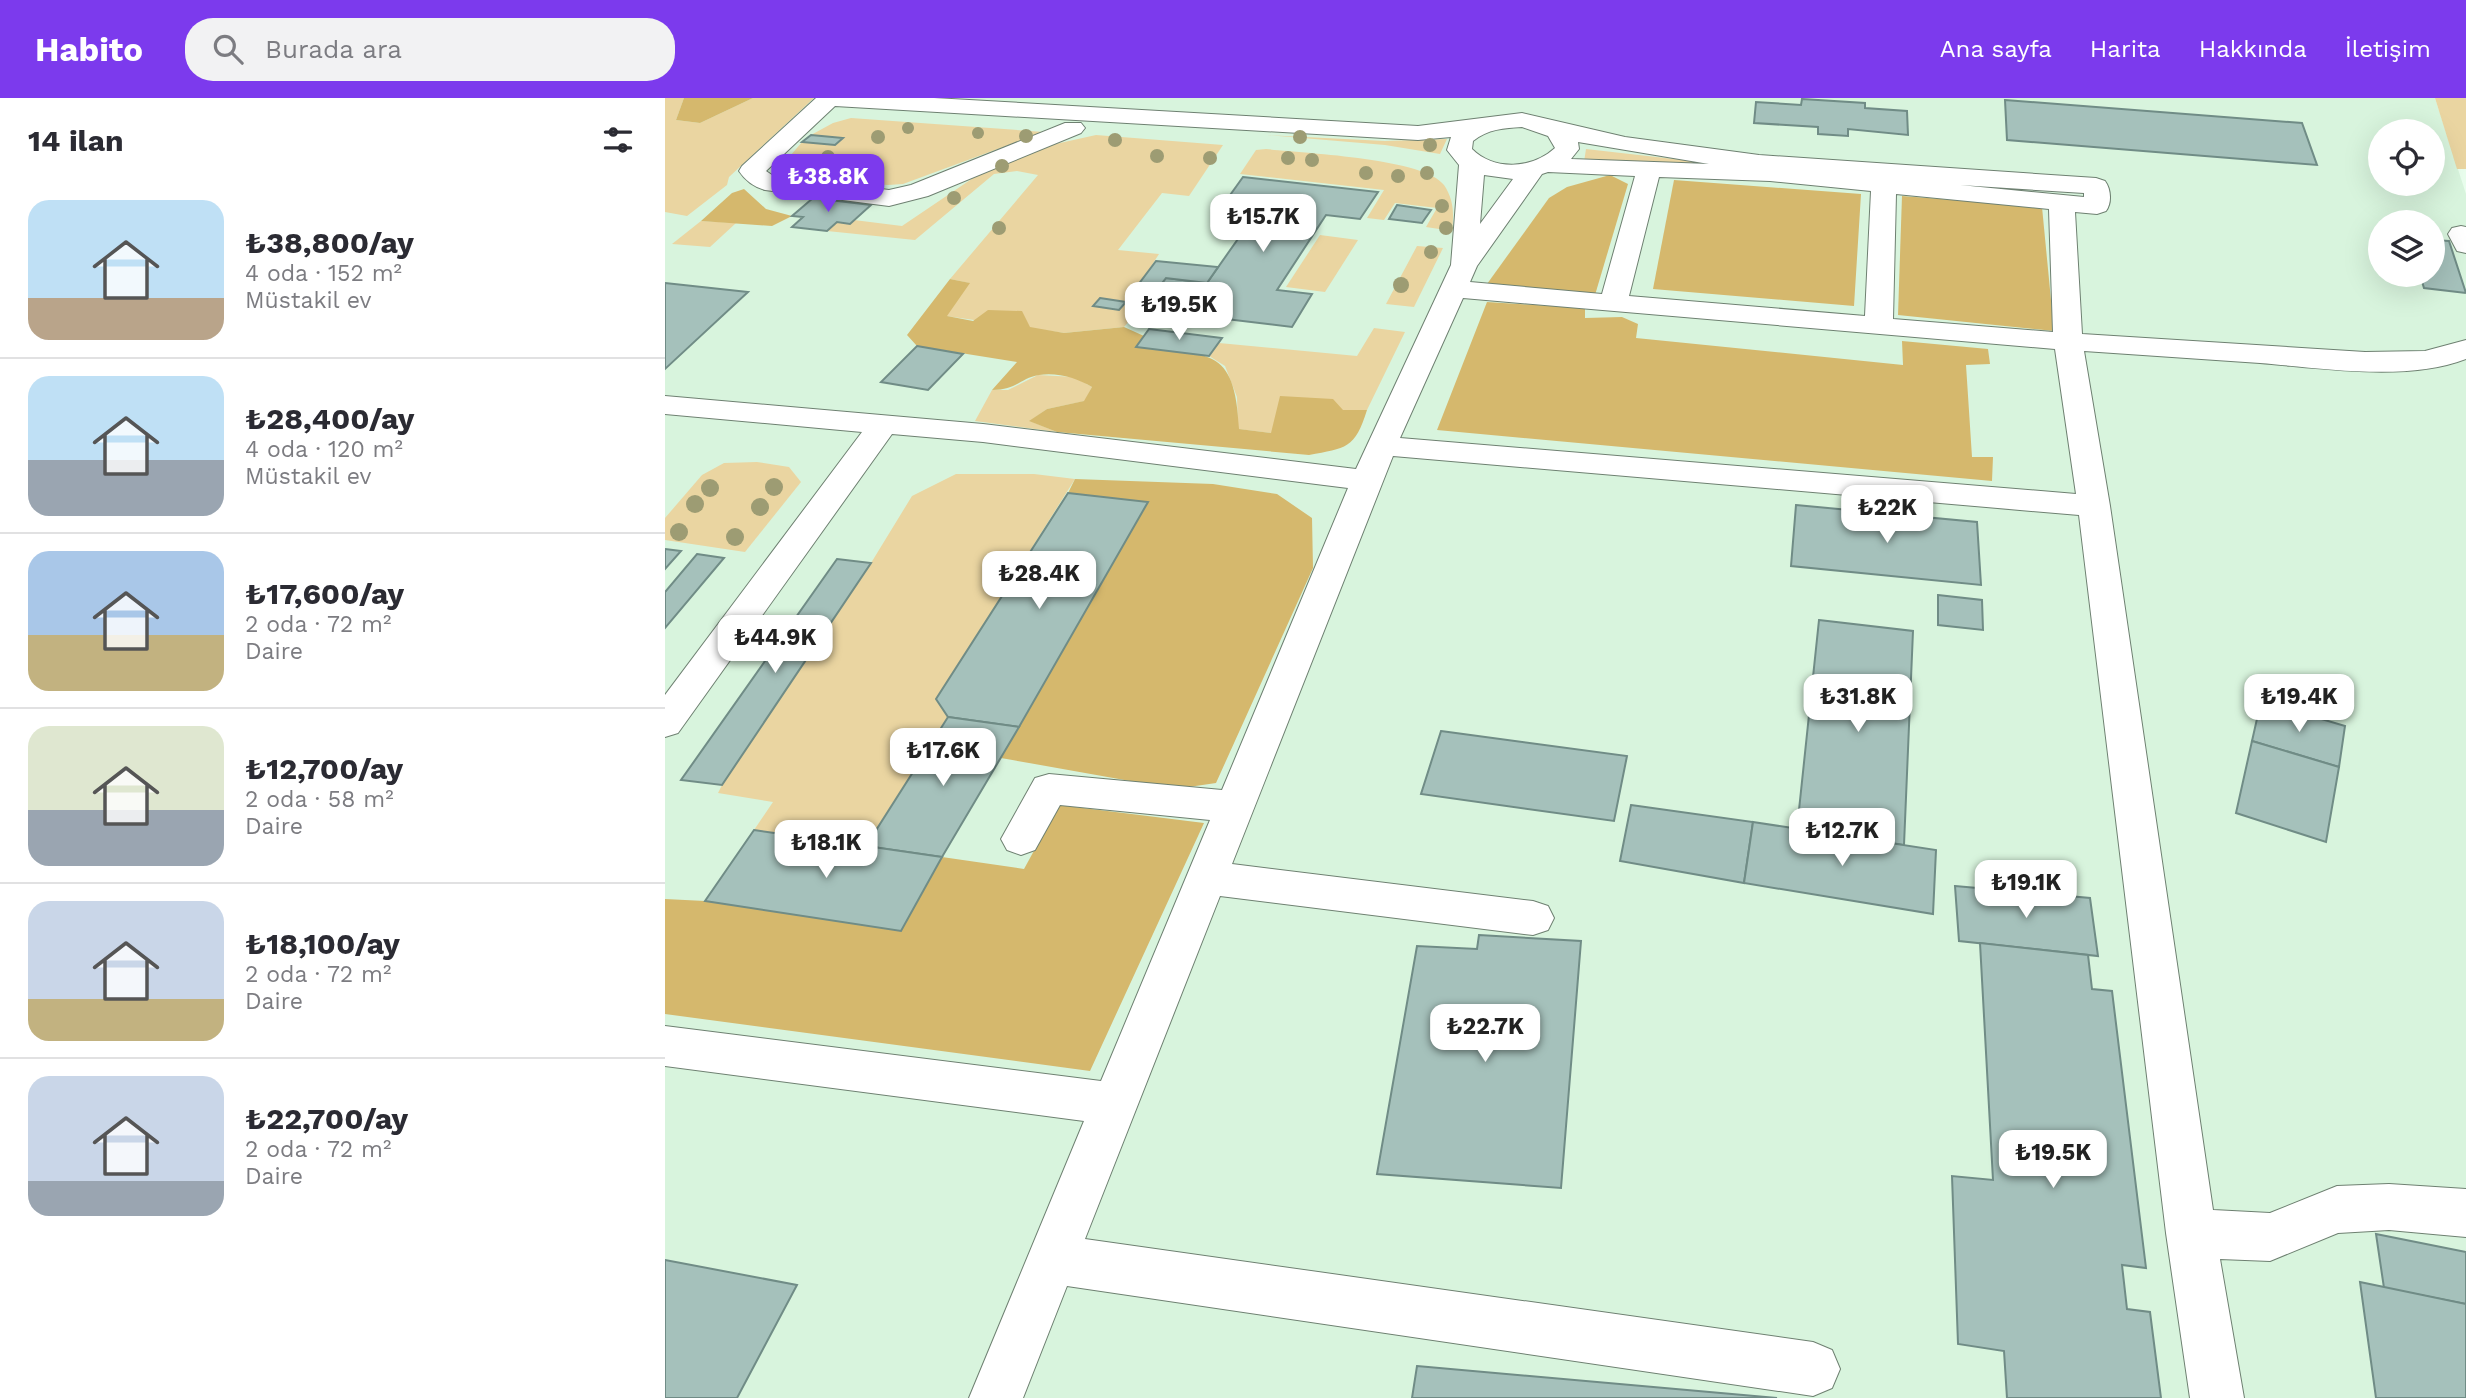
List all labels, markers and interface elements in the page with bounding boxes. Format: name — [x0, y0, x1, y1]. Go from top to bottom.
search box — [185, 18, 675, 81]
text: Habito — [35, 30, 143, 69]
icon: search — [209, 30, 247, 68]
text: Burada ara — [265, 34, 402, 64]
text: Ana sayfa — [1940, 35, 2052, 63]
text: Harita — [2090, 35, 2161, 63]
text: Hakkında — [2199, 35, 2307, 63]
text: İletişim — [2345, 35, 2431, 63]
map controls — [2368, 119, 2445, 287]
button: locate — [2368, 119, 2445, 196]
icon: filters — [599, 121, 637, 159]
text: 14 ilan — [28, 123, 124, 158]
pin: ₺38.8K — [771, 155, 885, 214]
text: ₺38.8K — [787, 163, 869, 190]
pin: ₺15.7K — [1206, 194, 1320, 254]
text: ₺15.7K — [1226, 203, 1300, 230]
button: layers — [2368, 210, 2445, 287]
text: ₺38,800/ay — [245, 225, 414, 260]
icon: home — [84, 228, 168, 312]
text: 4 oda · 152 m² — [245, 260, 402, 287]
pin: ₺19.5K — [1122, 282, 1236, 342]
text: Müstakil ev — [245, 287, 372, 314]
text: ₺19.5K — [1141, 291, 1217, 318]
text: ₺28,400/ay — [245, 401, 414, 436]
icon: home — [84, 404, 168, 488]
text: 4 oda · 120 m² — [245, 436, 403, 463]
text: Müstakil ev — [245, 463, 372, 490]
pin: ₺22K — [1846, 486, 1928, 545]
text: ₺22K — [1857, 494, 1917, 521]
pin: ₺28.4K — [982, 552, 1096, 611]
text: ₺28.4K — [998, 560, 1080, 587]
text: ₺17,600/ay — [245, 576, 404, 611]
icon: home — [84, 579, 168, 663]
text: 2 oda · 72 m² — [245, 611, 391, 638]
pin: ₺44.9K — [718, 616, 832, 675]
text: ₺44.9K — [734, 624, 816, 651]
text: Daire — [245, 638, 303, 665]
pin: ₺31.8K — [1801, 674, 1915, 734]
pin: ₺19.4K — [2242, 674, 2356, 734]
text: ₺31.8K — [1820, 683, 1896, 710]
text: ₺19.4K — [2260, 683, 2338, 710]
pin: ₺17.6K — [886, 728, 1000, 788]
text: ₺17.6K — [906, 737, 980, 764]
text: ₺12,700/ay — [245, 751, 403, 786]
icon: home — [84, 754, 168, 838]
text: 2 oda · 58 m² — [245, 786, 394, 813]
pin: ₺12.7K — [1785, 808, 1899, 868]
text: Daire — [245, 813, 303, 840]
text: ₺12.7K — [1805, 817, 1879, 844]
pin: ₺18.1K — [769, 820, 883, 880]
text: ₺18.1K — [791, 829, 861, 856]
pin: ₺19.1K — [1969, 860, 2083, 920]
text: ₺19.1K — [1991, 869, 2061, 896]
text: ₺18,100/ay — [245, 926, 400, 961]
icon: home — [84, 929, 168, 1013]
text: 2 oda · 72 m² — [245, 961, 391, 988]
text: Daire — [245, 988, 303, 1015]
pin: ₺22.7K — [1428, 1004, 1542, 1064]
text: ₺22.7K — [1446, 1013, 1524, 1040]
text: ₺22,700/ay — [245, 1101, 408, 1136]
icon: home — [84, 1104, 168, 1188]
pin: ₺19.5K — [1996, 1130, 2110, 1190]
text: 2 oda · 72 m² — [245, 1136, 391, 1163]
text: ₺19.5K — [2015, 1139, 2091, 1166]
text: Daire — [245, 1163, 303, 1190]

